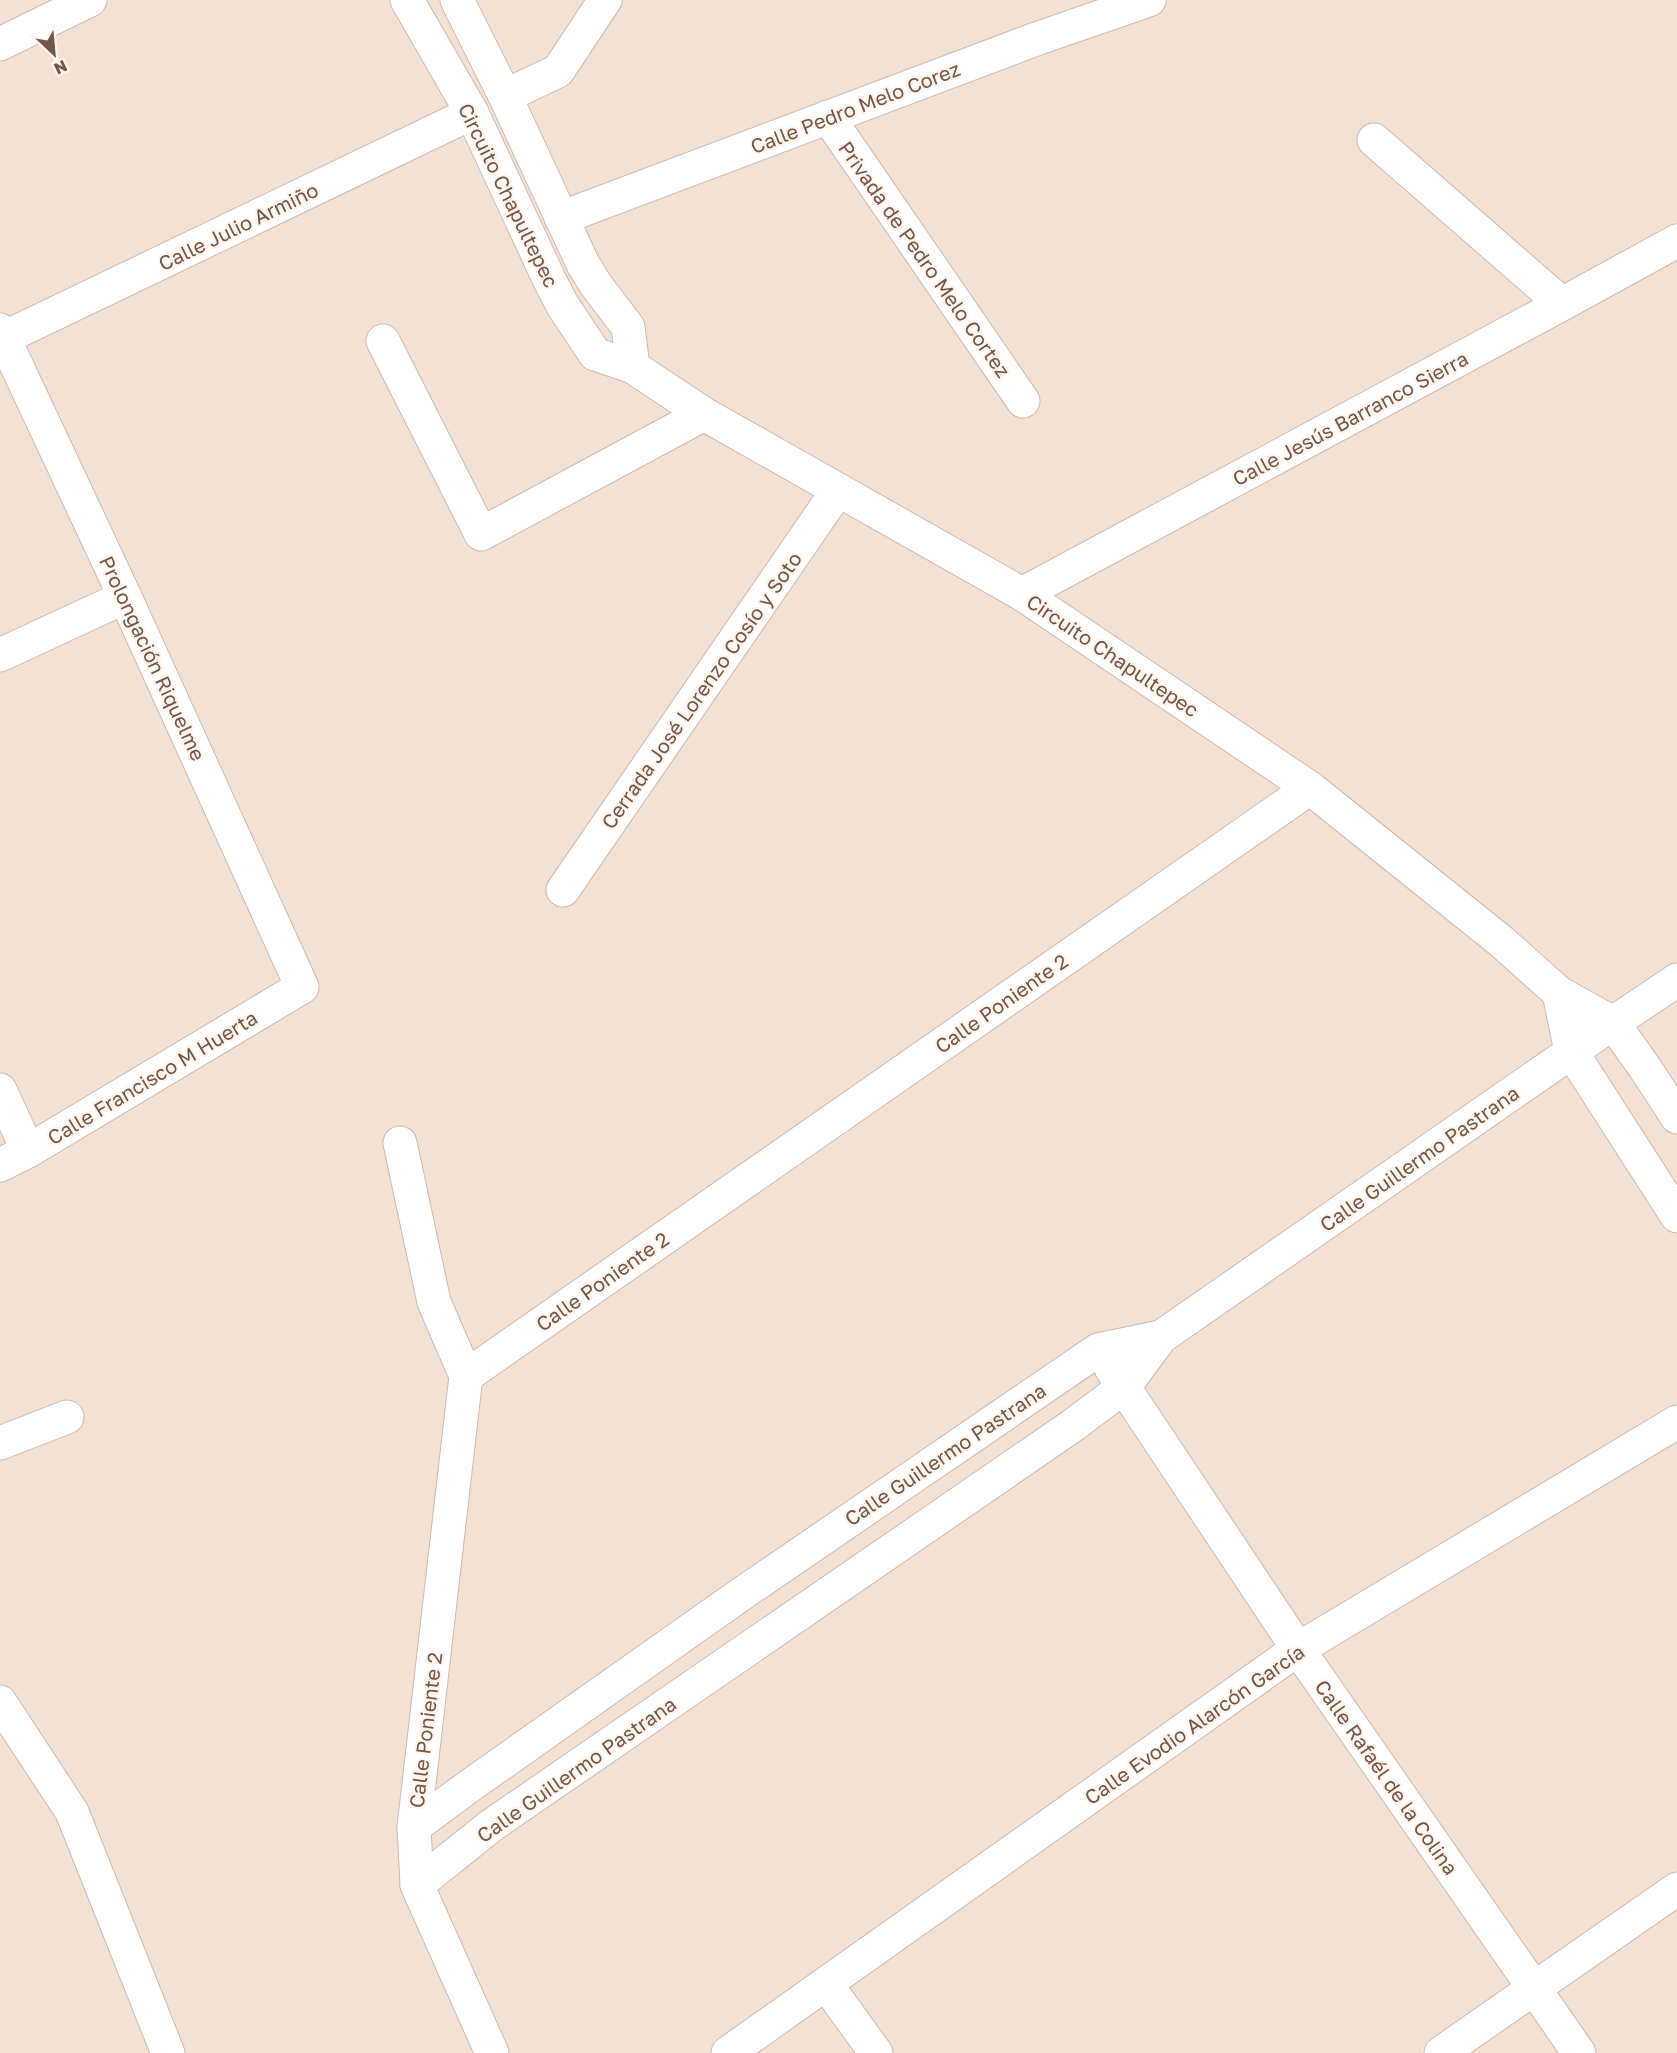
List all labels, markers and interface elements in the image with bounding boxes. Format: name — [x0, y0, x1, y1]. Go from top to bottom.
north arrow — [24, 24, 84, 84]
text: N — [51, 56, 70, 79]
street label: Calle Pedro Melo Corez — [747, 56, 963, 158]
street label: Circuito Chapultepec — [454, 99, 564, 291]
street label: Privada de Pedro Melo Cortez — [834, 136, 1016, 382]
street label: Calle Julio Armiño — [154, 177, 322, 275]
street label: Calle Jesús Barranco Sierra — [1228, 346, 1472, 490]
street label: Cerrada José Lorenzo Cosío y Soto — [596, 547, 806, 833]
street label: Prolongación Riquelme — [95, 552, 211, 764]
street label: Circuito Chapultepec — [1023, 589, 1203, 721]
street label: Calle Poniente 2 — [930, 948, 1072, 1058]
street label: Calle Francisco M Huerta — [43, 1005, 261, 1149]
street label: Calle Guillermo Pastrana — [1315, 1080, 1523, 1236]
street label: Calle Poniente 2 — [531, 1226, 673, 1336]
street label: Calle Guillermo Pastrana — [840, 1378, 1050, 1530]
street label: Calle Evodio Alarcón García — [1080, 1639, 1308, 1809]
street label: Calle Poniente 2 — [404, 1651, 446, 1809]
street label: Calle Rafaél de la Colina — [1310, 1675, 1464, 1879]
street label: Calle Guillermo Pastrana — [472, 1691, 680, 1847]

